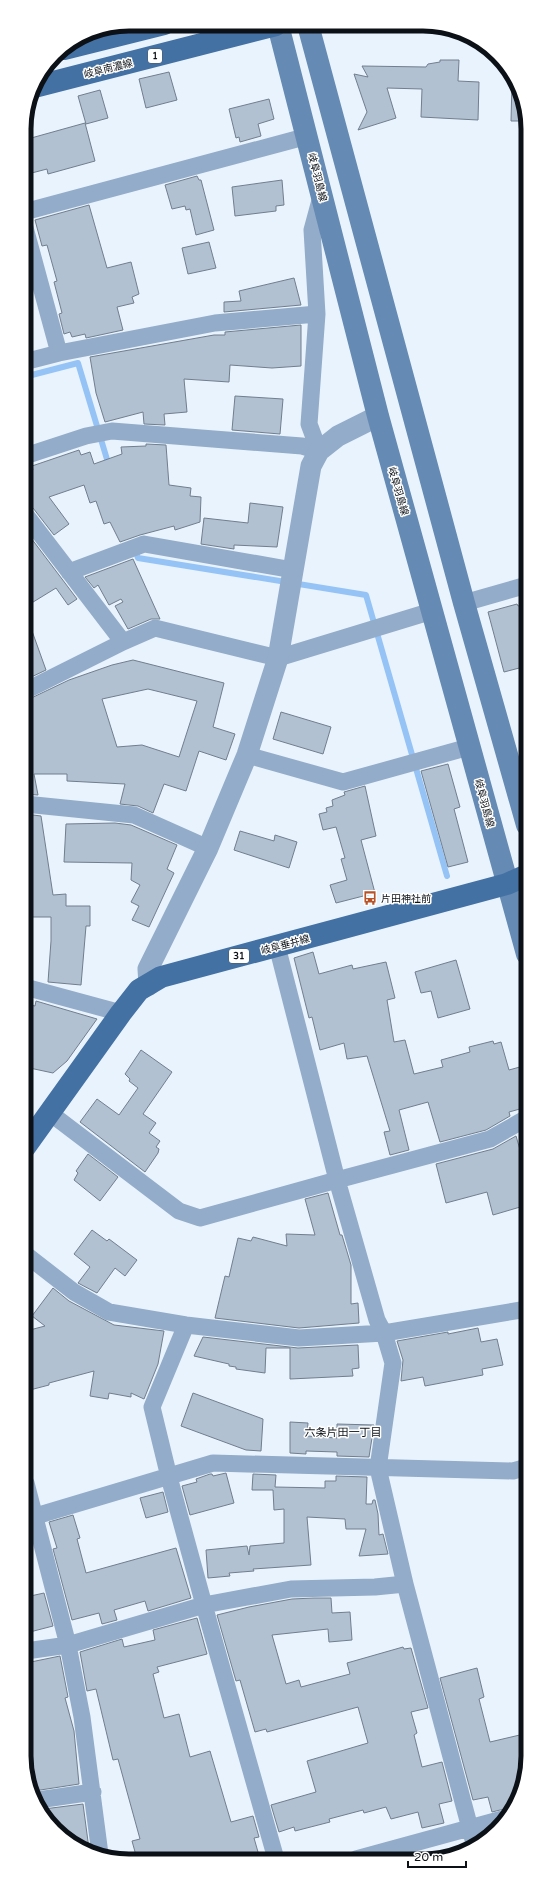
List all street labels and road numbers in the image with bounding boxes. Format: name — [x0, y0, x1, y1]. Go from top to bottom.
road number: 1 — [148, 49, 162, 63]
street label: 岐阜南濃線 — [83, 57, 134, 81]
street label: 岐阜羽島線 — [305, 152, 329, 203]
street label: 岐阜羽島線 — [385, 466, 411, 517]
street label: 岐阜羽島線 — [472, 778, 496, 829]
street label: 岐阜垂井線 — [260, 933, 311, 957]
road number: 31 — [229, 949, 249, 963]

